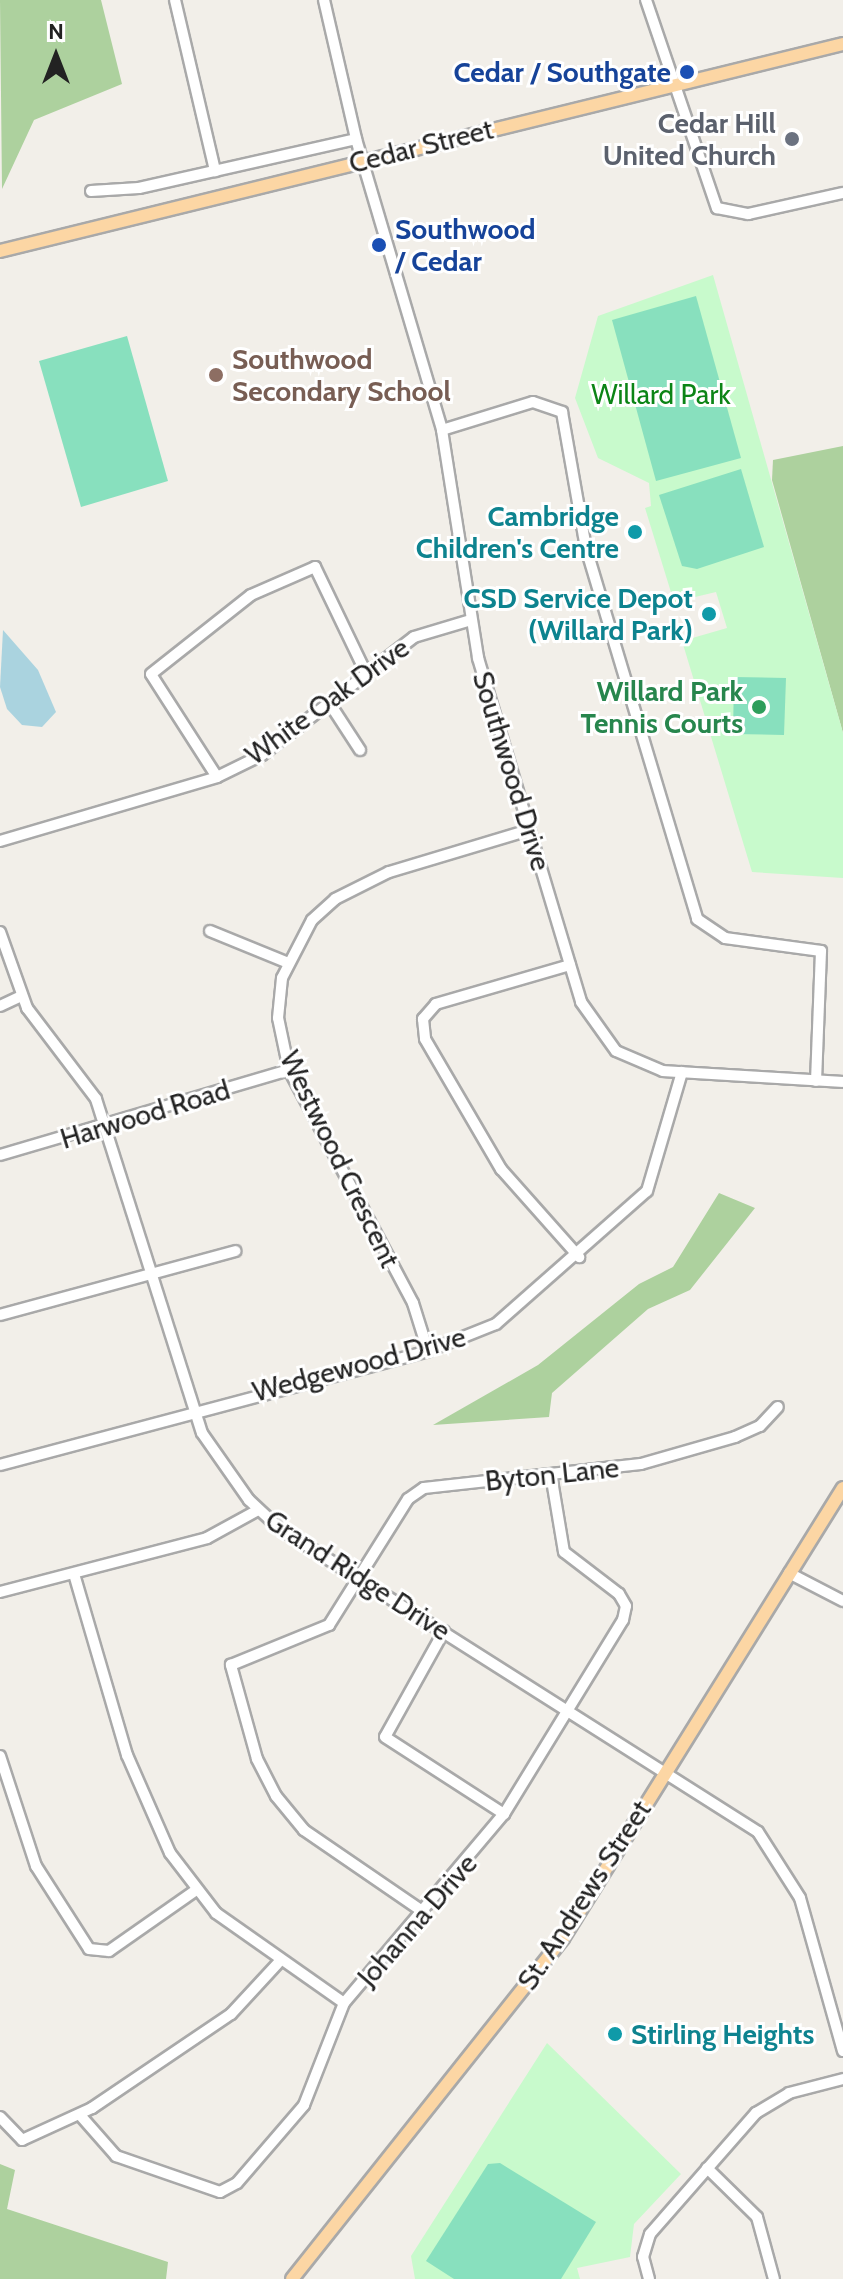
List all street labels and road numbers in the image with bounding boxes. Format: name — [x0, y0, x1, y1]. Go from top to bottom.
street label: Cedar Street — [345, 112, 497, 180]
street label: White Oak Drive — [239, 630, 415, 772]
street label: Southwood Drive — [466, 667, 558, 875]
street label: Westwood Crescent — [273, 1045, 407, 1273]
street label: Harwood Road — [56, 1072, 234, 1156]
street label: Wedgewood Drive — [249, 1319, 469, 1409]
street label: Byton Lane — [483, 1450, 621, 1498]
street label: Grand Ridge Drive — [259, 1503, 457, 1647]
street label: St. Andrews Street — [510, 1794, 658, 1996]
street label: Johanna Drive — [350, 1847, 484, 1993]

